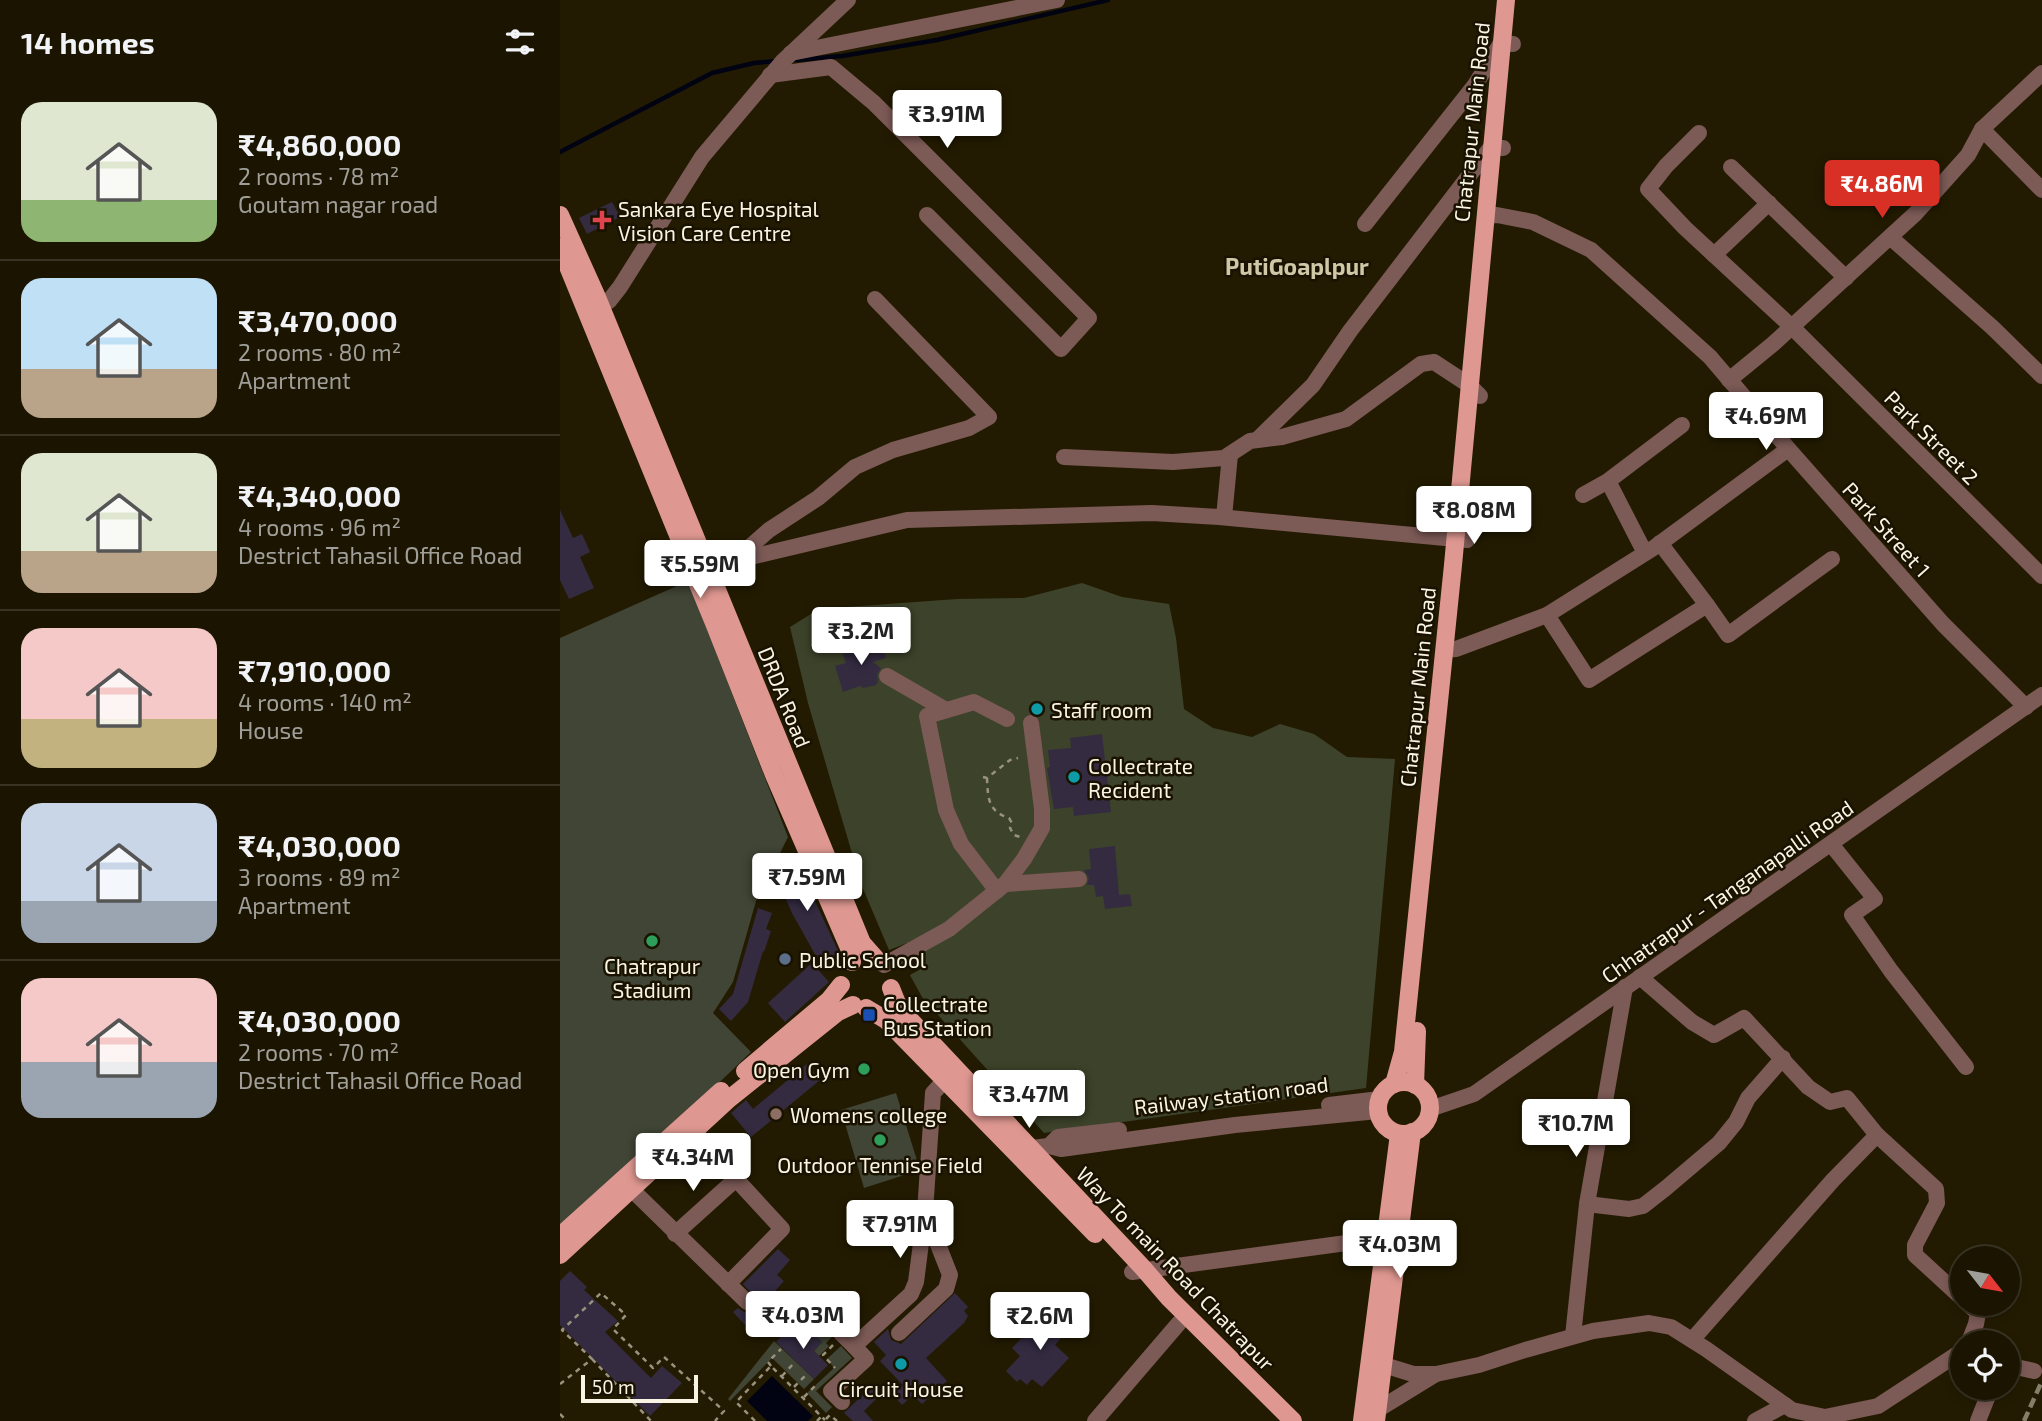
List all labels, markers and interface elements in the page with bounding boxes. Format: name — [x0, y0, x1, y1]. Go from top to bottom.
street label: Chatrapur Main Road — [1448, 21, 1494, 223]
icon: filters — [501, 23, 539, 61]
text: 14 homes — [21, 24, 155, 60]
pin: ₹3.91M — [890, 90, 1004, 150]
text: ₹3.91M — [909, 99, 985, 127]
text: ₹4,860,000 — [238, 126, 401, 162]
icon: home — [77, 130, 161, 214]
pin: ₹4.86M — [1825, 160, 1939, 220]
text: 2 rooms · 78 m² — [238, 162, 399, 190]
text: ₹4.86M — [1841, 169, 1923, 197]
text: Goutam nagar road — [238, 190, 438, 218]
place label: Sankara Eye Hospital Vision Care Centre — [618, 196, 820, 245]
marker: Sankara Eye Hospital Vision Care Centre — [592, 210, 612, 230]
district label: PutiGoaplpur — [1225, 252, 1369, 280]
text: ₹3,470,000 — [238, 302, 398, 338]
icon: home — [77, 306, 161, 390]
text: 2 rooms · 80 m² — [238, 338, 401, 366]
text: Apartment — [238, 366, 351, 394]
street label: Park Street 2 — [1880, 385, 1984, 489]
pin: ₹4.69M — [1709, 392, 1823, 452]
text: ₹4.69M — [1725, 401, 1807, 429]
street label: Park Street 1 — [1838, 476, 1936, 582]
text: ₹4,340,000 — [238, 477, 401, 513]
icon: home — [77, 481, 161, 565]
pin: ₹8.08M — [1417, 486, 1531, 546]
text: ₹8.08M — [1432, 495, 1516, 523]
text: 4 rooms · 96 m² — [238, 513, 401, 541]
pin: ₹5.59M — [643, 540, 757, 600]
text: Destrict Tahasil Office Road — [238, 541, 522, 569]
text: ₹5.59M — [660, 549, 740, 577]
street label: Chatrapur Main Road — [1394, 586, 1440, 788]
pin: ₹3.2M — [812, 608, 910, 667]
text: ₹3.2M — [828, 616, 894, 644]
street label: DRDA Road — [753, 643, 817, 751]
text: ₹7,910,000 — [238, 652, 391, 688]
icon: home — [77, 656, 161, 740]
text: 4 rooms · 140 m² — [238, 688, 412, 716]
place label: Staff room — [1051, 697, 1152, 722]
marker: Staff room — [1029, 701, 1045, 717]
text: House — [238, 716, 304, 744]
place label: Collectrate Recident — [1088, 753, 1193, 802]
marker: Collectrate Recident — [1066, 769, 1082, 785]
street label: Chhatrapur - Tanganapalli Road — [1596, 794, 1858, 988]
text: ₹4,030,000 — [238, 827, 401, 863]
icon: home — [77, 831, 161, 915]
pin: ₹7.59M — [750, 853, 864, 913]
text: ₹7.59M — [768, 862, 846, 890]
text: 3 rooms · 89 m² — [238, 863, 400, 891]
text: Apartment — [238, 891, 351, 919]
marker: Chatrapur Stadium — [644, 933, 660, 949]
place label: Public School — [799, 947, 927, 972]
marker: Public School — [777, 951, 793, 967]
place label: Chatrapur Stadium — [604, 953, 701, 1002]
place label: Collectrate Bus Station — [883, 991, 992, 1040]
text: ₹4,030,000 — [238, 1002, 401, 1038]
icon: home — [77, 1006, 161, 1090]
marker: Collectrate Bus Station — [861, 1007, 877, 1023]
text: 2 rooms · 70 m² — [238, 1038, 399, 1066]
place label: Open Gym — [753, 1057, 850, 1082]
marker: Open Gym — [856, 1061, 872, 1077]
text: Destrict Tahasil Office Road — [238, 1066, 522, 1094]
pin: ₹3.47M — [972, 1070, 1086, 1130]
street label: Railway station road — [1132, 1071, 1330, 1119]
text: ₹3.47M — [989, 1079, 1069, 1107]
pin: ₹10.7M — [1519, 1100, 1633, 1159]
place label: Womens college — [790, 1102, 947, 1127]
marker: Womens college — [768, 1106, 784, 1122]
text: ₹10.7M — [1538, 1108, 1614, 1136]
marker: Outdoor Tennise Field — [872, 1132, 888, 1148]
pin: ₹4.34M — [636, 1134, 750, 1193]
text: ₹4.34M — [652, 1142, 734, 1170]
place label: Outdoor Tennise Field — [777, 1152, 983, 1177]
street label: Way To main Road Chatrapur — [1072, 1161, 1280, 1376]
pin: ₹7.91M — [843, 1200, 957, 1260]
text: ₹7.91M — [863, 1209, 937, 1237]
pin: ₹4.03M — [1343, 1220, 1457, 1280]
text: ₹4.03M — [1359, 1229, 1441, 1257]
north arrow — [1950, 1246, 2020, 1316]
map controls — [1950, 1246, 2020, 1400]
pin: ₹4.03M — [746, 1292, 860, 1351]
pin: ₹2.6M — [991, 1292, 1089, 1352]
text: ₹4.03M — [762, 1300, 844, 1328]
text: ₹2.6M — [1006, 1301, 1074, 1329]
button: locate — [1950, 1330, 2020, 1400]
marker: Circuit House — [893, 1356, 909, 1372]
scale bar — [581, 1372, 698, 1404]
text: 50 m — [592, 1375, 635, 1398]
place label: Circuit House — [838, 1376, 964, 1401]

